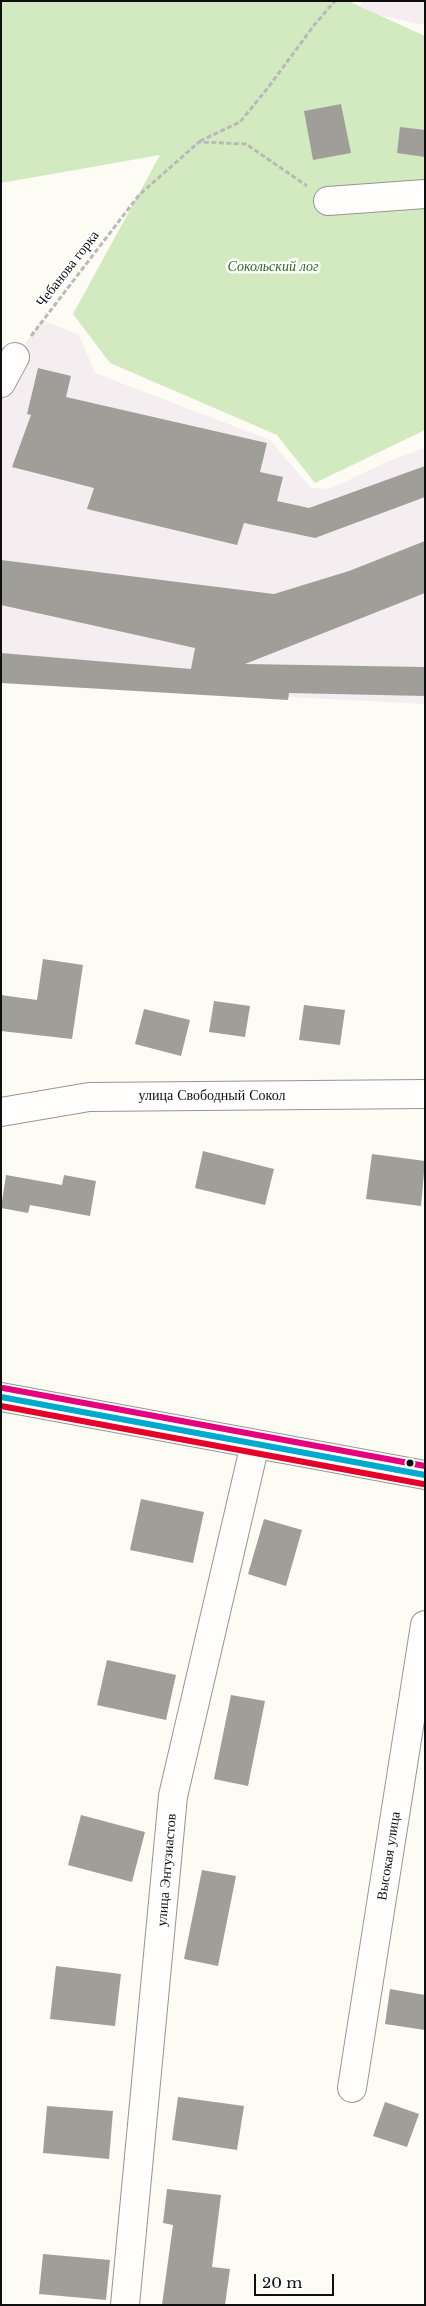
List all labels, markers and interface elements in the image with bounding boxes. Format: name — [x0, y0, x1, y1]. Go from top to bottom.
street label: Чебанова горка — [33, 228, 103, 310]
park label: Сокольский лог — [228, 259, 318, 275]
street label: улица Свободный Сокол — [139, 1088, 285, 1104]
unlabelled marker — [405, 1458, 415, 1468]
street label: Высокая улица — [374, 1810, 404, 1902]
street label: улица Энтузиастов — [154, 1813, 180, 1927]
scale bar — [256, 2264, 336, 2296]
text: 20 m — [262, 2273, 302, 2292]

